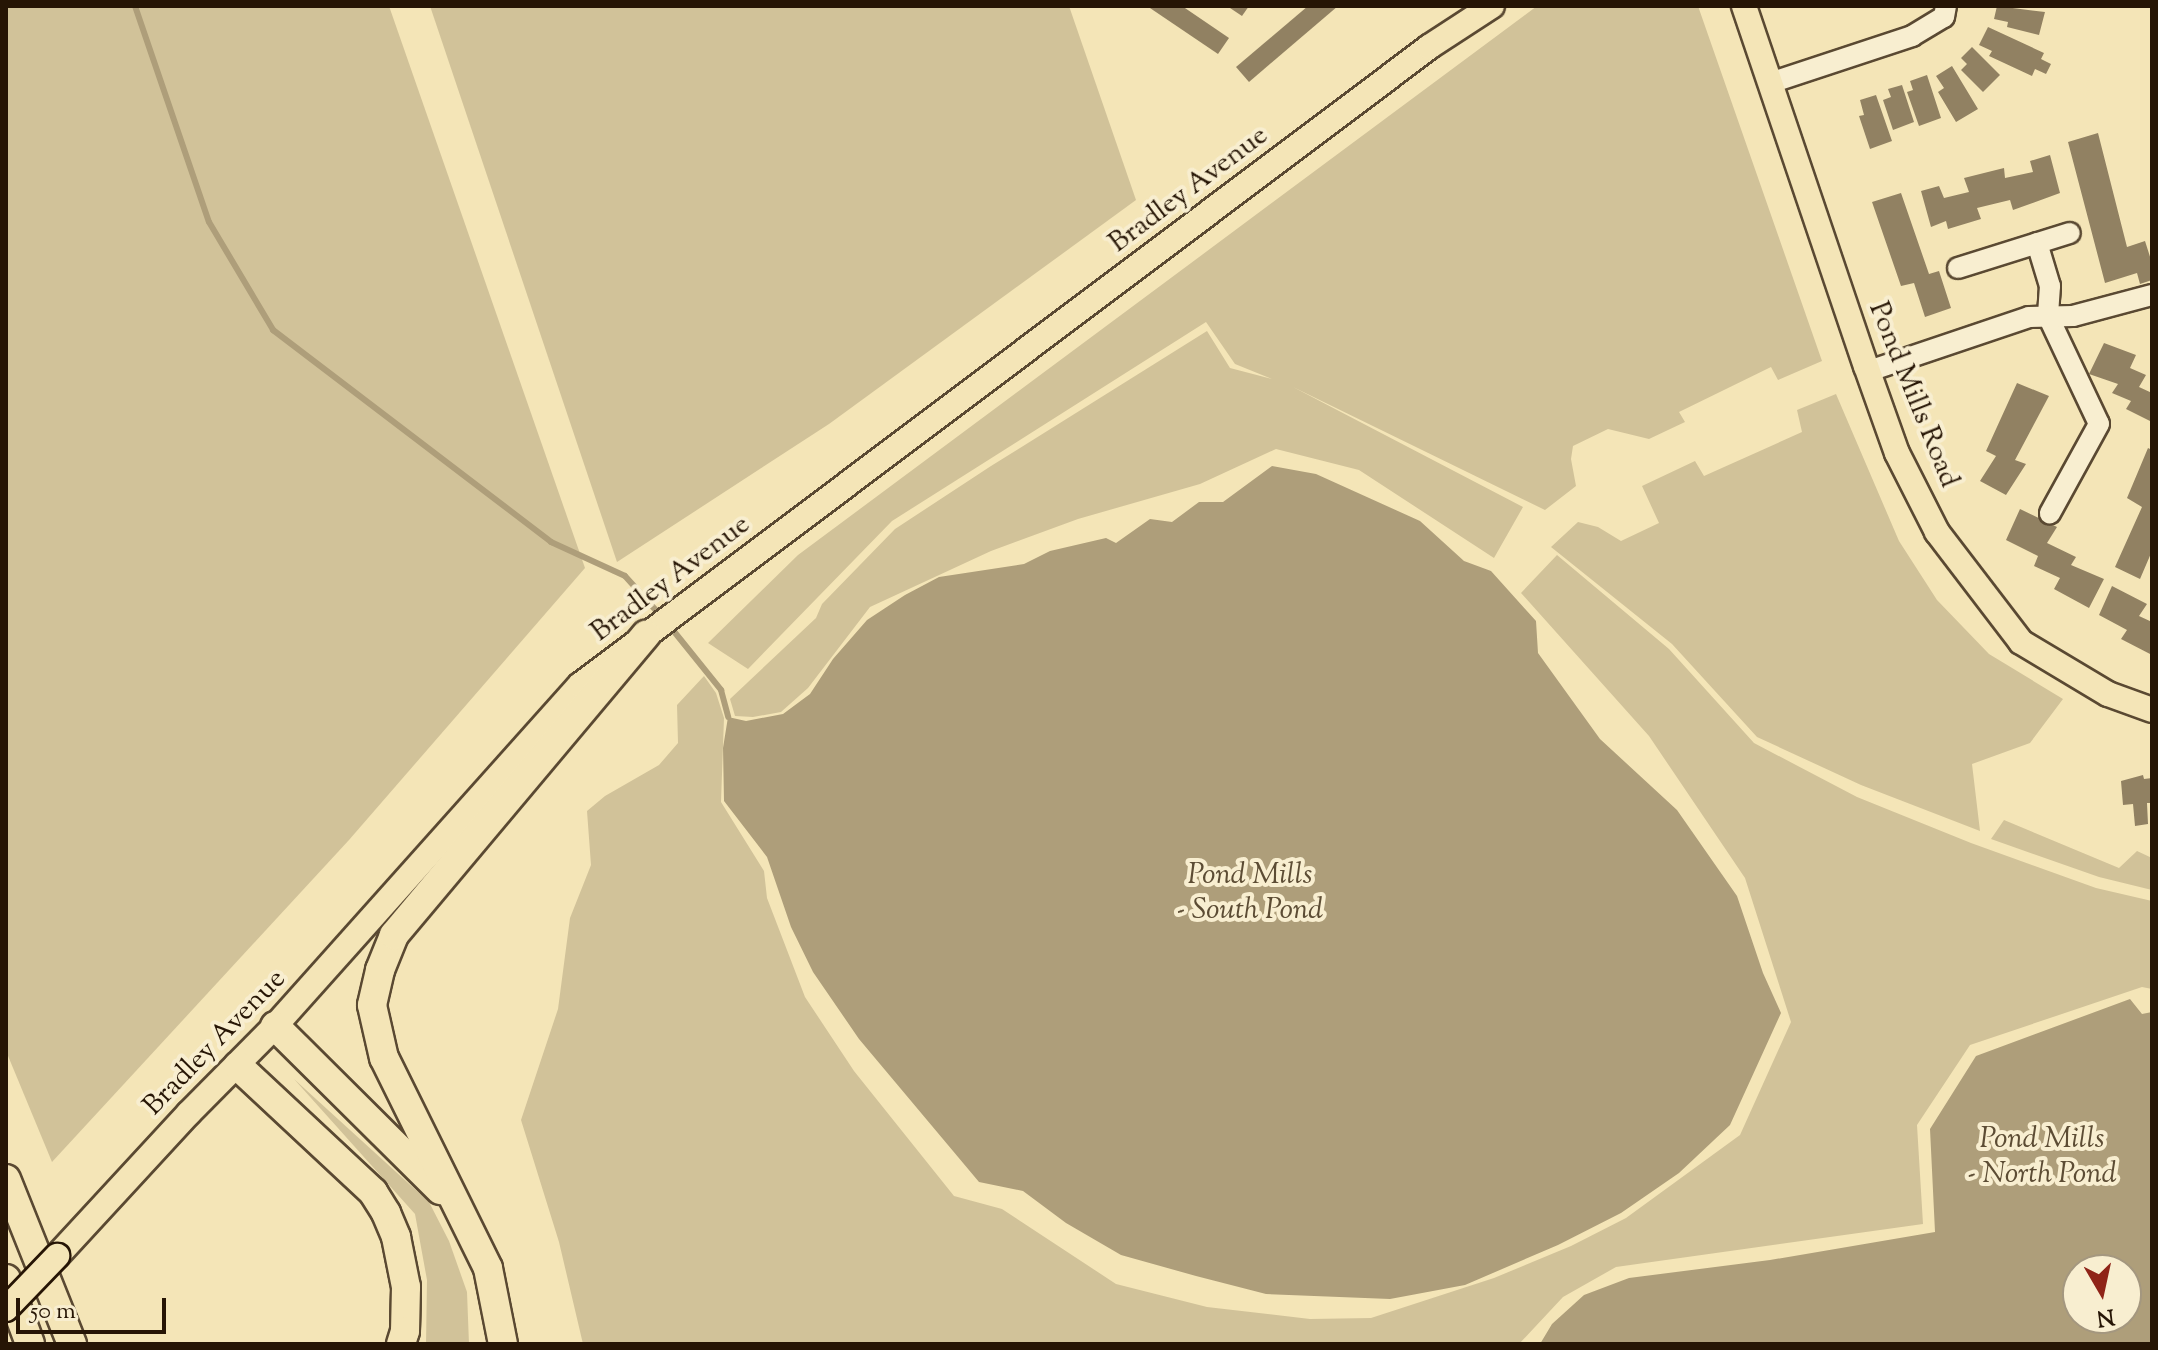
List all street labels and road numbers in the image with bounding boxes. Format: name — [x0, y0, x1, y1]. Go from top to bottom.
street label: Bradley Avenue — [1103, 119, 1275, 261]
street label: Pond Mills Road — [1860, 297, 1966, 493]
street label: Bradley Avenue — [585, 508, 757, 650]
street label: Bradley Avenue — [137, 963, 293, 1123]

